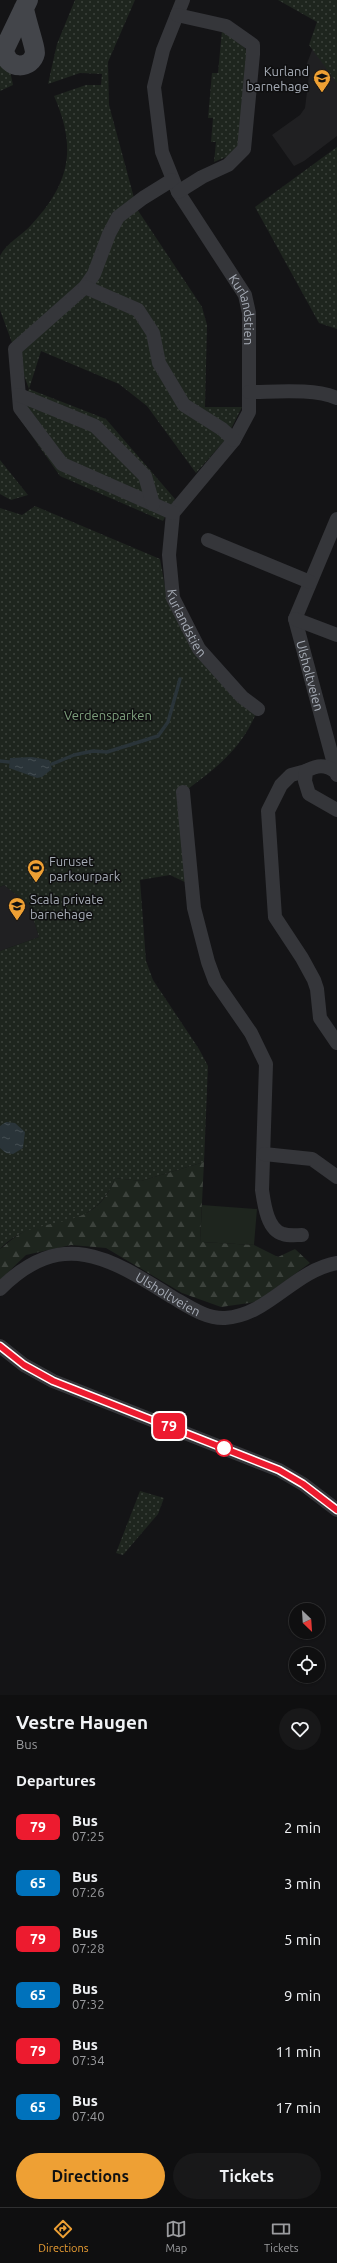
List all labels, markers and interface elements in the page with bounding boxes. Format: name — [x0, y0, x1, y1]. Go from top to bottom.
place label: Kurland barnehage — [246, 64, 309, 93]
school or university icon: Kurland barnehage — [312, 68, 332, 93]
street label: Kurlandstien — [226, 272, 257, 345]
street label: Kurlandstien — [165, 588, 209, 659]
street label: Ulsholtveien — [294, 639, 326, 713]
park label: Verdensparken — [64, 708, 152, 722]
place label: Furuset parkourpark — [49, 854, 121, 883]
sports icon: Furuset parkourpark — [26, 858, 46, 883]
place label: Scala private barnehage — [30, 892, 104, 921]
school or university icon: Scala private barnehage — [7, 896, 27, 921]
street label: Ulsholtveien — [133, 1269, 203, 1319]
line badge: 79 — [151, 1413, 187, 1439]
text: 79 — [161, 1418, 177, 1434]
unlabelled marker — [215, 1439, 233, 1457]
north arrow — [289, 1603, 325, 1639]
map controls — [289, 1603, 325, 1683]
button: locate — [289, 1647, 325, 1683]
button: heart — [279, 1708, 321, 1750]
text: Vestre Haugen — [16, 1711, 148, 1733]
text: Bus — [16, 1737, 37, 1751]
text: Departures — [16, 1772, 96, 1789]
text: Bus — [72, 1812, 98, 1829]
text: 79 — [30, 1819, 46, 1835]
text: 2 min — [284, 1819, 321, 1836]
text: 07:25 — [72, 1829, 105, 1843]
text: Bus — [72, 1868, 98, 1885]
text: 65 — [30, 1875, 46, 1891]
text: 3 min — [284, 1875, 321, 1892]
text: 07:26 — [72, 1885, 105, 1899]
text: Bus — [72, 1924, 98, 1941]
text: 79 — [30, 1931, 46, 1947]
text: 5 min — [284, 1931, 321, 1948]
text: 07:28 — [72, 1941, 105, 1955]
text: Bus — [72, 1980, 98, 1997]
text: 65 — [30, 1987, 46, 2003]
text: 9 min — [284, 1987, 321, 2004]
text: 07:32 — [72, 1997, 105, 2011]
text: Bus — [72, 2036, 98, 2053]
text: 79 — [30, 2043, 46, 2059]
text: 11 min — [275, 2043, 321, 2060]
text: 07:34 — [72, 2053, 105, 2067]
text: Bus — [72, 2092, 98, 2109]
text: 65 — [30, 2099, 46, 2115]
text: 17 min — [275, 2099, 321, 2116]
text: 07:40 — [72, 2109, 105, 2123]
button: Directions — [16, 2153, 165, 2199]
button: Tickets — [173, 2153, 321, 2199]
tab: Directions — [38, 2218, 89, 2254]
tab: Map — [165, 2218, 187, 2254]
tab: Tickets — [264, 2218, 299, 2254]

